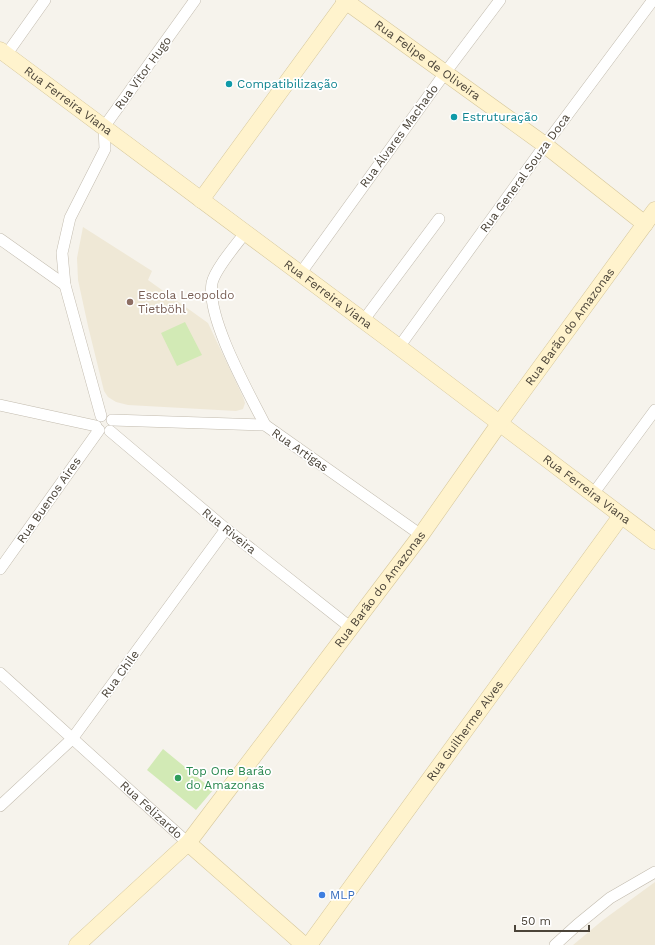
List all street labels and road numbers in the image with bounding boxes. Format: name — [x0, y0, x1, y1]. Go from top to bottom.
street label: Rua Felipe de Oliveira — [372, 17, 483, 103]
street label: Rua Vitor Hugo — [112, 34, 174, 112]
street label: Rua Ferreira Viana — [21, 63, 115, 138]
street label: Rua Álvares Machado — [357, 82, 441, 190]
street label: Rua General Souza Doca — [477, 111, 573, 235]
street label: Rua Ferreira Viana — [281, 257, 375, 332]
street label: Rua Barão do Amazonas — [522, 265, 617, 388]
street label: Rua Artigas — [269, 425, 331, 475]
street label: Rua Ferreira Viana — [540, 452, 633, 527]
street label: Rua Buenos Aires — [14, 454, 84, 546]
street label: Rua Riveira — [199, 505, 259, 557]
street label: Rua Barão do Amazonas — [332, 528, 428, 650]
street label: Rua Chile — [98, 647, 142, 700]
street label: Rua Guilherme Alves — [424, 678, 506, 784]
street label: Rua Felizardo — [117, 778, 185, 842]

